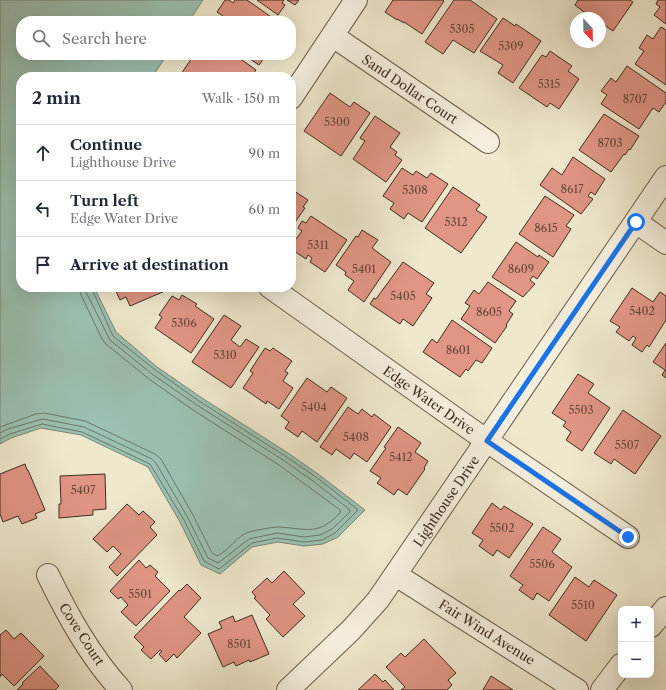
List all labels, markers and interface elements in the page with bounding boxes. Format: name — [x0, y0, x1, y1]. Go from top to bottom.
north arrow — [570, 12, 606, 48]
search box — [16, 16, 296, 60]
house number: 5305 — [450, 22, 475, 36]
icon: search — [30, 27, 52, 49]
text: Search here — [62, 29, 147, 48]
house number: 5309 — [498, 39, 524, 53]
street label: Sand Dollar Court — [359, 51, 461, 127]
house number: 5315 — [538, 77, 560, 91]
text: 2 min — [32, 88, 81, 108]
text: Walk · 150 m — [202, 90, 280, 106]
house number: 8707 — [623, 92, 648, 106]
house number: 5300 — [324, 115, 350, 129]
text: Continue — [70, 135, 142, 154]
house number: 8703 — [598, 136, 622, 150]
icon: ahead — [32, 142, 54, 164]
text: 90 m — [249, 145, 280, 161]
text: Lighthouse Drive — [70, 154, 176, 170]
house number: 8617 — [560, 182, 584, 196]
house number: 5308 — [402, 183, 428, 197]
text: Turn left — [70, 191, 139, 210]
icon: left — [32, 198, 54, 220]
text: 60 m — [249, 201, 280, 217]
text: Edge Water Drive — [70, 210, 178, 226]
route start — [627, 213, 645, 231]
house number: 5312 — [445, 215, 467, 229]
house number: 8615 — [534, 221, 558, 235]
house number: 5311 — [307, 238, 329, 252]
icon: arrive — [32, 254, 54, 276]
text: Arrive at destination — [70, 255, 229, 274]
house number: 5401 — [352, 262, 376, 276]
house number: 8609 — [508, 262, 534, 276]
house number: 5405 — [390, 289, 416, 303]
house number: 5402 — [629, 304, 655, 318]
house number: 8605 — [476, 305, 502, 319]
house number: 5306 — [171, 316, 197, 330]
house number: 8601 — [446, 343, 471, 357]
house number: 5310 — [213, 348, 237, 362]
street label: Edge Water Drive — [380, 362, 478, 438]
house number: 5404 — [301, 400, 327, 414]
house number: 5503 — [569, 403, 593, 417]
house number: 5408 — [343, 430, 369, 444]
house number: 5507 — [615, 438, 640, 452]
house number: 5412 — [389, 450, 413, 464]
street label: Lighthouse Drive — [410, 452, 482, 550]
house number: 5407 — [71, 483, 96, 497]
house number: 5502 — [489, 521, 515, 535]
route end — [619, 528, 637, 546]
house number: 5506 — [529, 557, 555, 571]
house number: 5501 — [128, 587, 152, 601]
street label: Fair Wind Avenue — [436, 596, 538, 668]
house number: 5510 — [571, 598, 595, 612]
street label: Cove Court — [56, 600, 108, 669]
map controls — [618, 606, 654, 678]
button: + — [618, 606, 654, 642]
house number: 8501 — [227, 637, 251, 651]
button: − — [618, 642, 654, 678]

